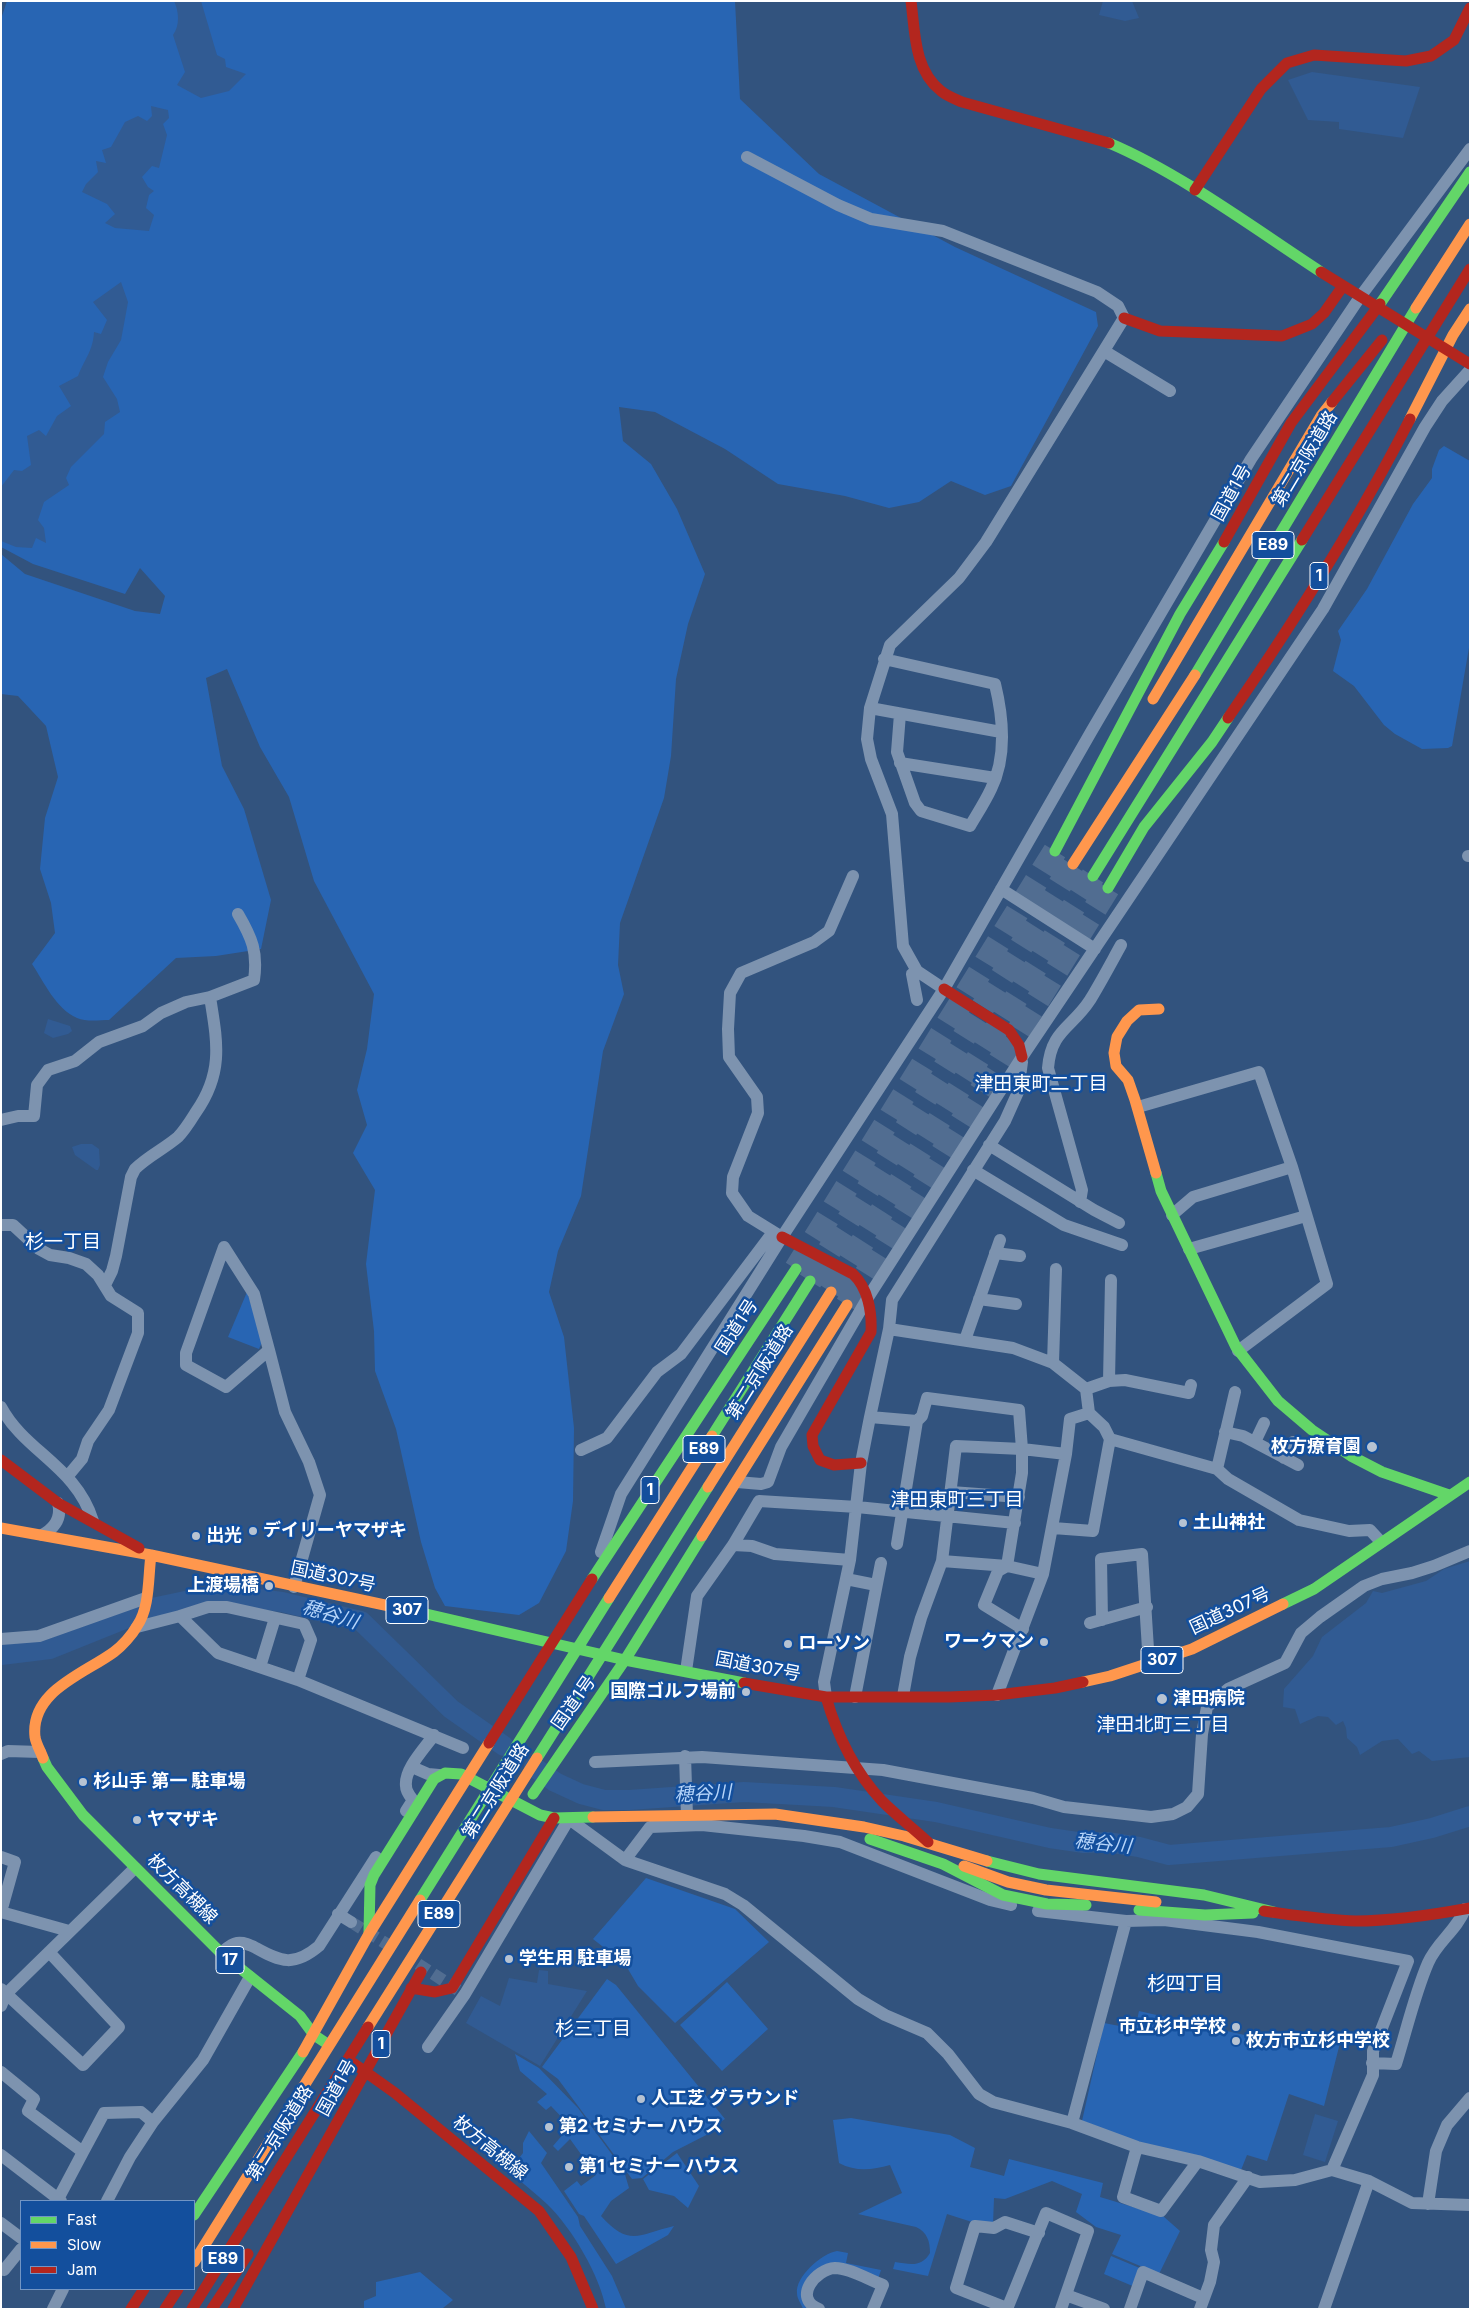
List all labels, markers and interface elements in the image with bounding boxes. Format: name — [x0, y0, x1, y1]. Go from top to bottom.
street label: 第二京阪道路 — [1268, 407, 1342, 511]
street label: 国道1号 — [1208, 461, 1256, 525]
road number: E89 — [1252, 532, 1294, 558]
road number: 1 — [1310, 562, 1328, 590]
district label: 津田東町二丁目 — [975, 1073, 1107, 1095]
district label: 杉一丁目 — [25, 1231, 101, 1253]
street label: 国道1号 — [711, 1295, 763, 1359]
street label: 第二京阪道路 — [722, 1320, 798, 1424]
road number: E89 — [683, 1436, 725, 1462]
place label: 枚方療育園 — [1271, 1436, 1361, 1458]
marker: 枚方療育園 — [1365, 1440, 1379, 1454]
road number: 1 — [641, 1476, 659, 1504]
district label: 津田東町三丁目 — [891, 1489, 1023, 1511]
place label: 土山神社 — [1193, 1512, 1265, 1534]
marker: 土山神社 — [1177, 1517, 1189, 1529]
place label: デイリーヤマザキ — [263, 1520, 407, 1542]
place label: 出光 — [206, 1525, 242, 1547]
marker: デイリーヤマザキ — [247, 1525, 259, 1537]
marker: 出光 — [190, 1530, 202, 1542]
street label: 国道307号 — [289, 1557, 377, 1597]
place label: 上渡場橋 — [187, 1575, 259, 1597]
marker: 上渡場橋 — [263, 1580, 275, 1592]
street label: 国道307号 — [1186, 1583, 1274, 1639]
water label: 穂谷川 — [299, 1596, 361, 1634]
road number: 307 — [386, 1596, 428, 1624]
place label: ワークマン — [944, 1631, 1034, 1653]
place label: ローソン — [798, 1633, 870, 1655]
marker: ワークマン — [1038, 1636, 1050, 1648]
marker: ローソン — [782, 1638, 794, 1650]
road number: 307 — [1141, 1646, 1183, 1674]
street label: 国道307号 — [714, 1648, 802, 1686]
street label: 国道1号 — [548, 1672, 600, 1734]
place label: 国際ゴルフ場前 — [610, 1681, 736, 1703]
marker: 国際ゴルフ場前 — [740, 1686, 752, 1698]
place label: 津田病院 — [1173, 1688, 1245, 1710]
marker: 津田病院 — [1155, 1692, 1169, 1706]
district label: 津田北町三丁目 — [1097, 1714, 1229, 1736]
street label: 第二京阪道路 — [458, 1739, 534, 1843]
place label: 杉山手 第一 駐車場 — [93, 1771, 246, 1793]
marker: 杉山手 第一 駐車場 — [77, 1776, 89, 1788]
water label: 穂谷川 — [674, 1781, 732, 1807]
place label: ヤマザキ — [147, 1809, 219, 1831]
marker: ヤマザキ — [131, 1814, 143, 1826]
water label: 穂谷川 — [1073, 1830, 1133, 1858]
street label: 枚方高槻線 — [143, 1850, 221, 1928]
road number: E89 — [418, 1900, 460, 1928]
road number: 17 — [216, 1946, 244, 1974]
place label: 学生用 駐車場 — [519, 1948, 631, 1970]
marker: 学生用 駐車場 — [503, 1953, 515, 1965]
district label: 杉四丁目 — [1147, 1973, 1223, 1995]
place label: 市立杉中学校 — [1118, 2016, 1226, 2038]
district label: 杉三丁目 — [555, 2018, 631, 2040]
marker: 市立杉中学校 — [1230, 2021, 1242, 2033]
road number: 1 — [372, 2030, 390, 2058]
place label: 枚方市立杉中学校 — [1246, 2030, 1390, 2052]
marker: 枚方市立杉中学校 — [1230, 2035, 1242, 2047]
street label: 国道1号 — [313, 2056, 361, 2120]
street label: 第二京阪道路 — [242, 2081, 318, 2185]
place label: 人工芝 グラウンド — [651, 2088, 799, 2110]
marker: 人工芝 グラウンド — [635, 2093, 647, 2105]
street label: 枚方高槻線 — [448, 2111, 532, 2185]
place label: 第2 セミナー ハウス — [559, 2116, 723, 2138]
marker: 第2 セミナー ハウス — [543, 2121, 555, 2133]
place label: 第1 セミナー ハウス — [579, 2156, 739, 2178]
marker: 第1 セミナー ハウス — [563, 2161, 575, 2173]
legend — [20, 2200, 195, 2290]
text: Fast — [67, 2210, 97, 2229]
text: Slow — [67, 2235, 101, 2254]
road number: E89 — [202, 2246, 244, 2272]
text: Jam — [67, 2260, 97, 2279]

